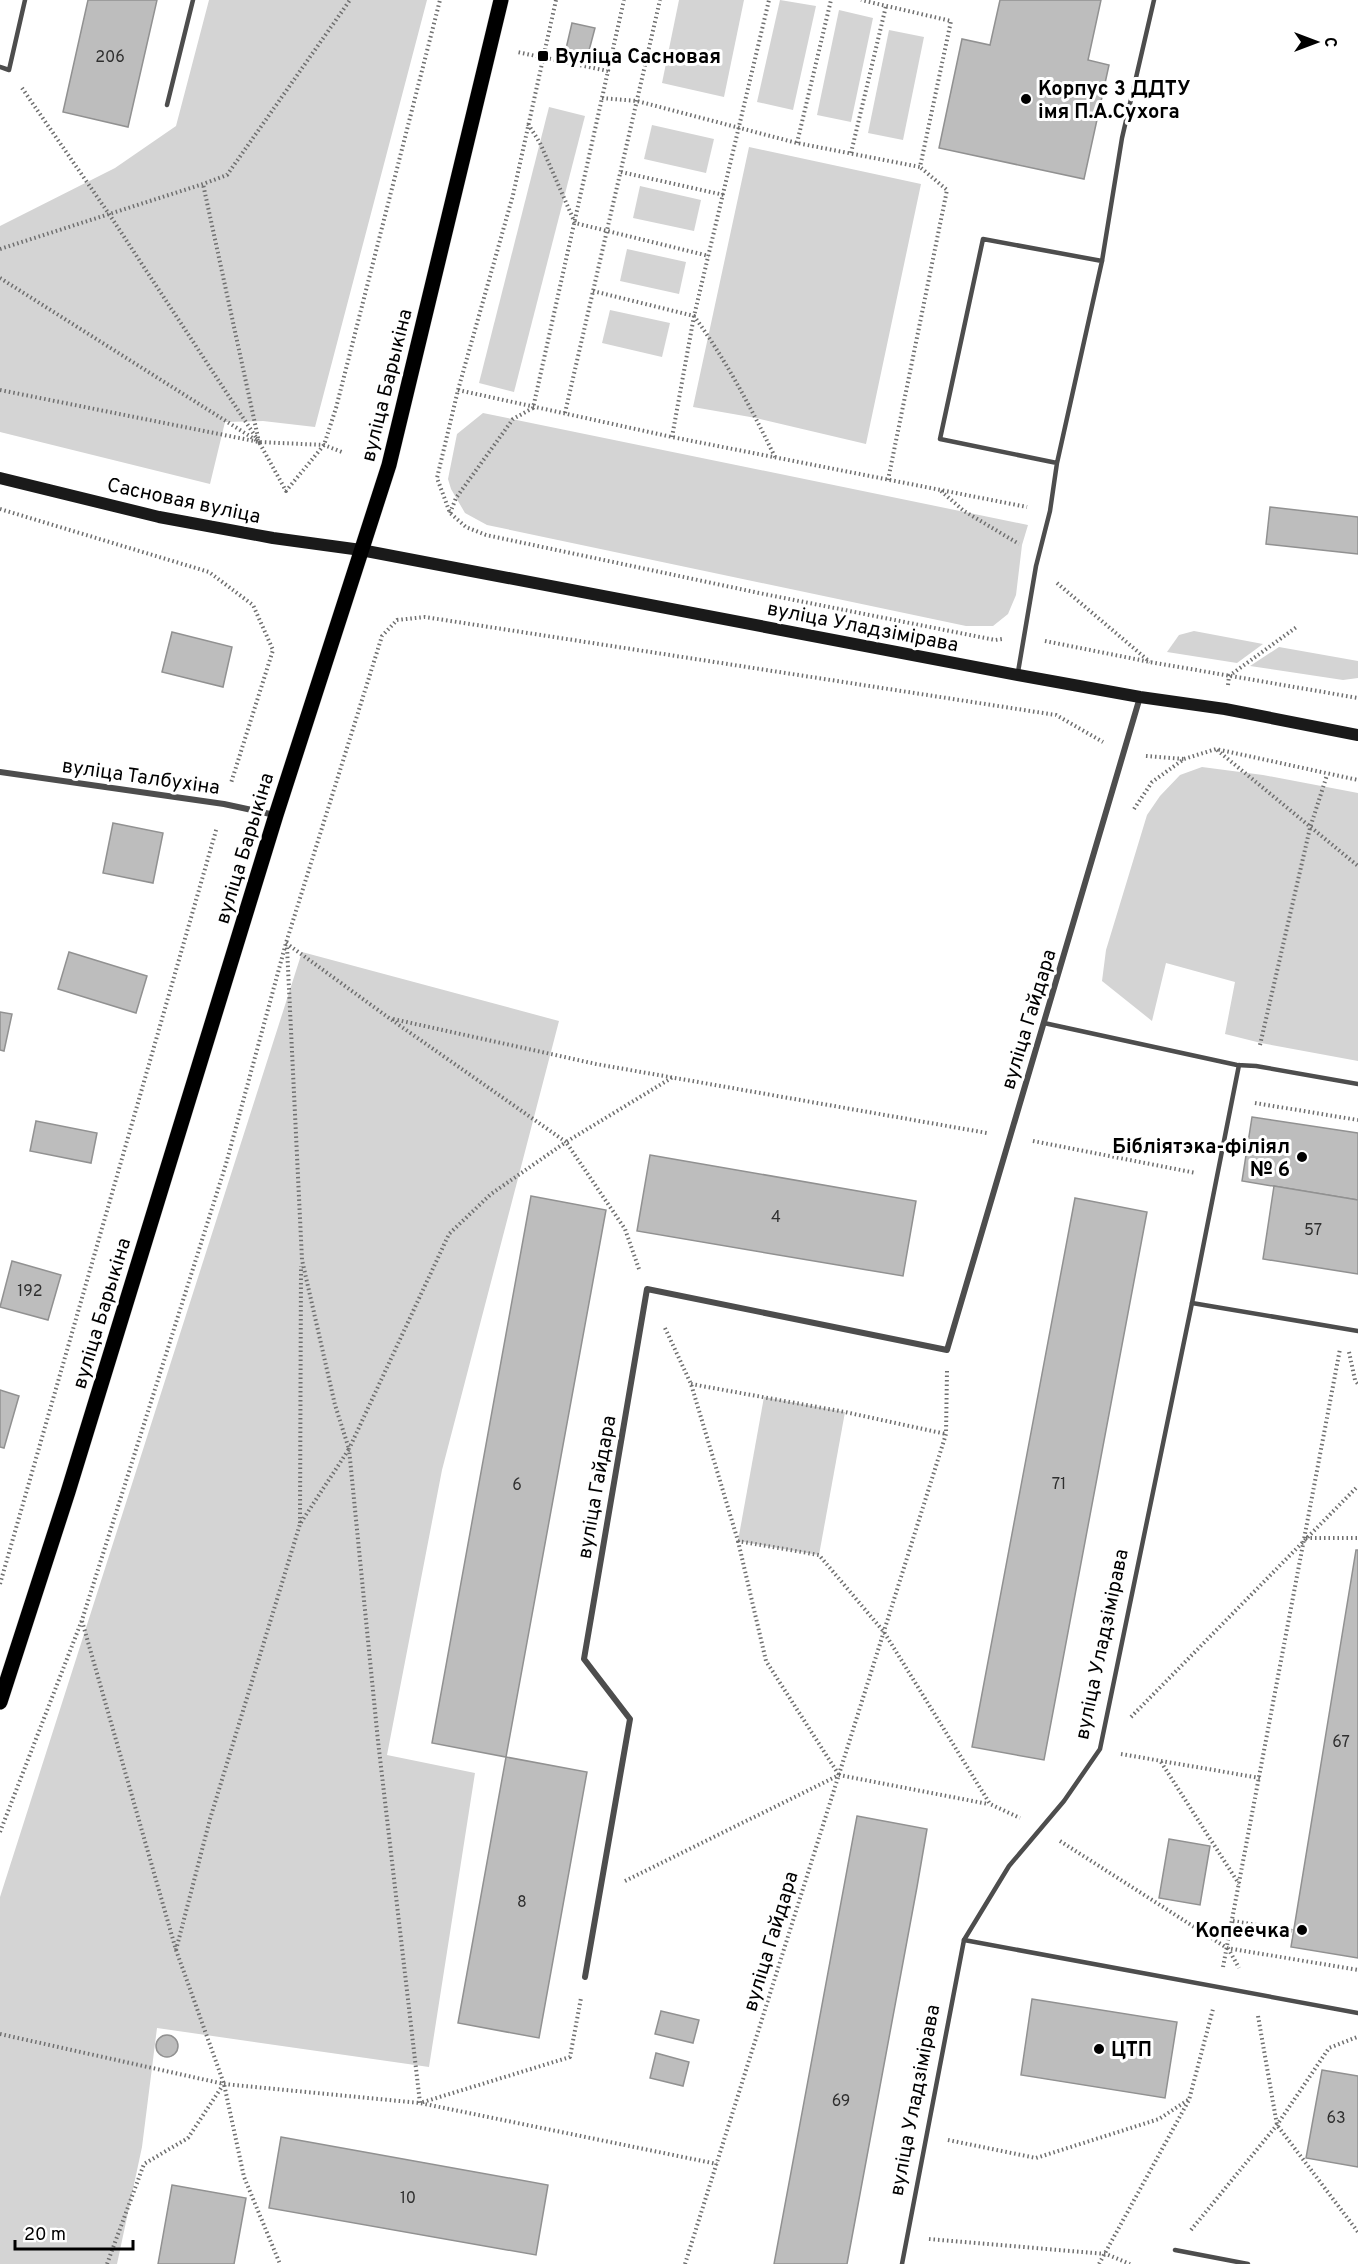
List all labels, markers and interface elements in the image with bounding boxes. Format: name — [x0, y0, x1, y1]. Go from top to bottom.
north arrow — [1286, 12, 1346, 72]
text: С — [1319, 37, 1339, 47]
place label: Вуліца Сасновая — [555, 45, 721, 71]
house number: 206 — [95, 48, 125, 68]
marker: Вуліца Сасновая — [536, 49, 550, 63]
place label: Корпус 3 ДДТУ імя П.А.Сухога — [1038, 77, 1190, 126]
marker: Корпус 3 ДДТУ імя П.А.Сухога — [1019, 92, 1033, 106]
street label: вуліца Барыкіна — [356, 306, 419, 465]
street label: Сасновая вуліца — [104, 473, 263, 531]
street label: вуліца Уладзімірава — [765, 597, 961, 659]
street label: вуліца Талбухіна — [60, 754, 221, 802]
street label: вуліца Барыкіна — [211, 770, 281, 927]
street label: вуліца Гайдара — [996, 946, 1064, 1093]
place label: Бібліятэка-філіял № 6 — [1112, 1135, 1290, 1184]
marker: Бібліятэка-філіял № 6 — [1295, 1150, 1309, 1164]
house number: 4 — [771, 1208, 781, 1228]
house number: 57 — [1304, 1221, 1322, 1241]
street label: вуліца Барыкіна — [68, 1235, 138, 1392]
house number: 192 — [17, 1282, 43, 1302]
street label: вуліца Гайдара — [573, 1414, 623, 1561]
house number: 71 — [1052, 1475, 1066, 1495]
house number: 6 — [512, 1476, 522, 1496]
street label: вуліца Уладзімірава — [1070, 1547, 1136, 1742]
house number: 67 — [1332, 1733, 1350, 1753]
street label: вуліца Гайдара — [738, 1868, 806, 2015]
house number: 8 — [517, 1893, 527, 1913]
place label: Копеечка — [1195, 1919, 1290, 1945]
marker: Копеечка — [1295, 1923, 1309, 1937]
street label: вуліца Уладзімірава — [885, 2002, 947, 2198]
place label: ЦТП — [1111, 2038, 1152, 2064]
marker: ЦТП — [1092, 2042, 1106, 2056]
house number: 69 — [832, 2092, 850, 2112]
house number: 63 — [1326, 2109, 1346, 2129]
house number: 10 — [400, 2189, 416, 2209]
scale bar — [15, 2213, 134, 2251]
text: 20 m — [24, 2224, 66, 2247]

